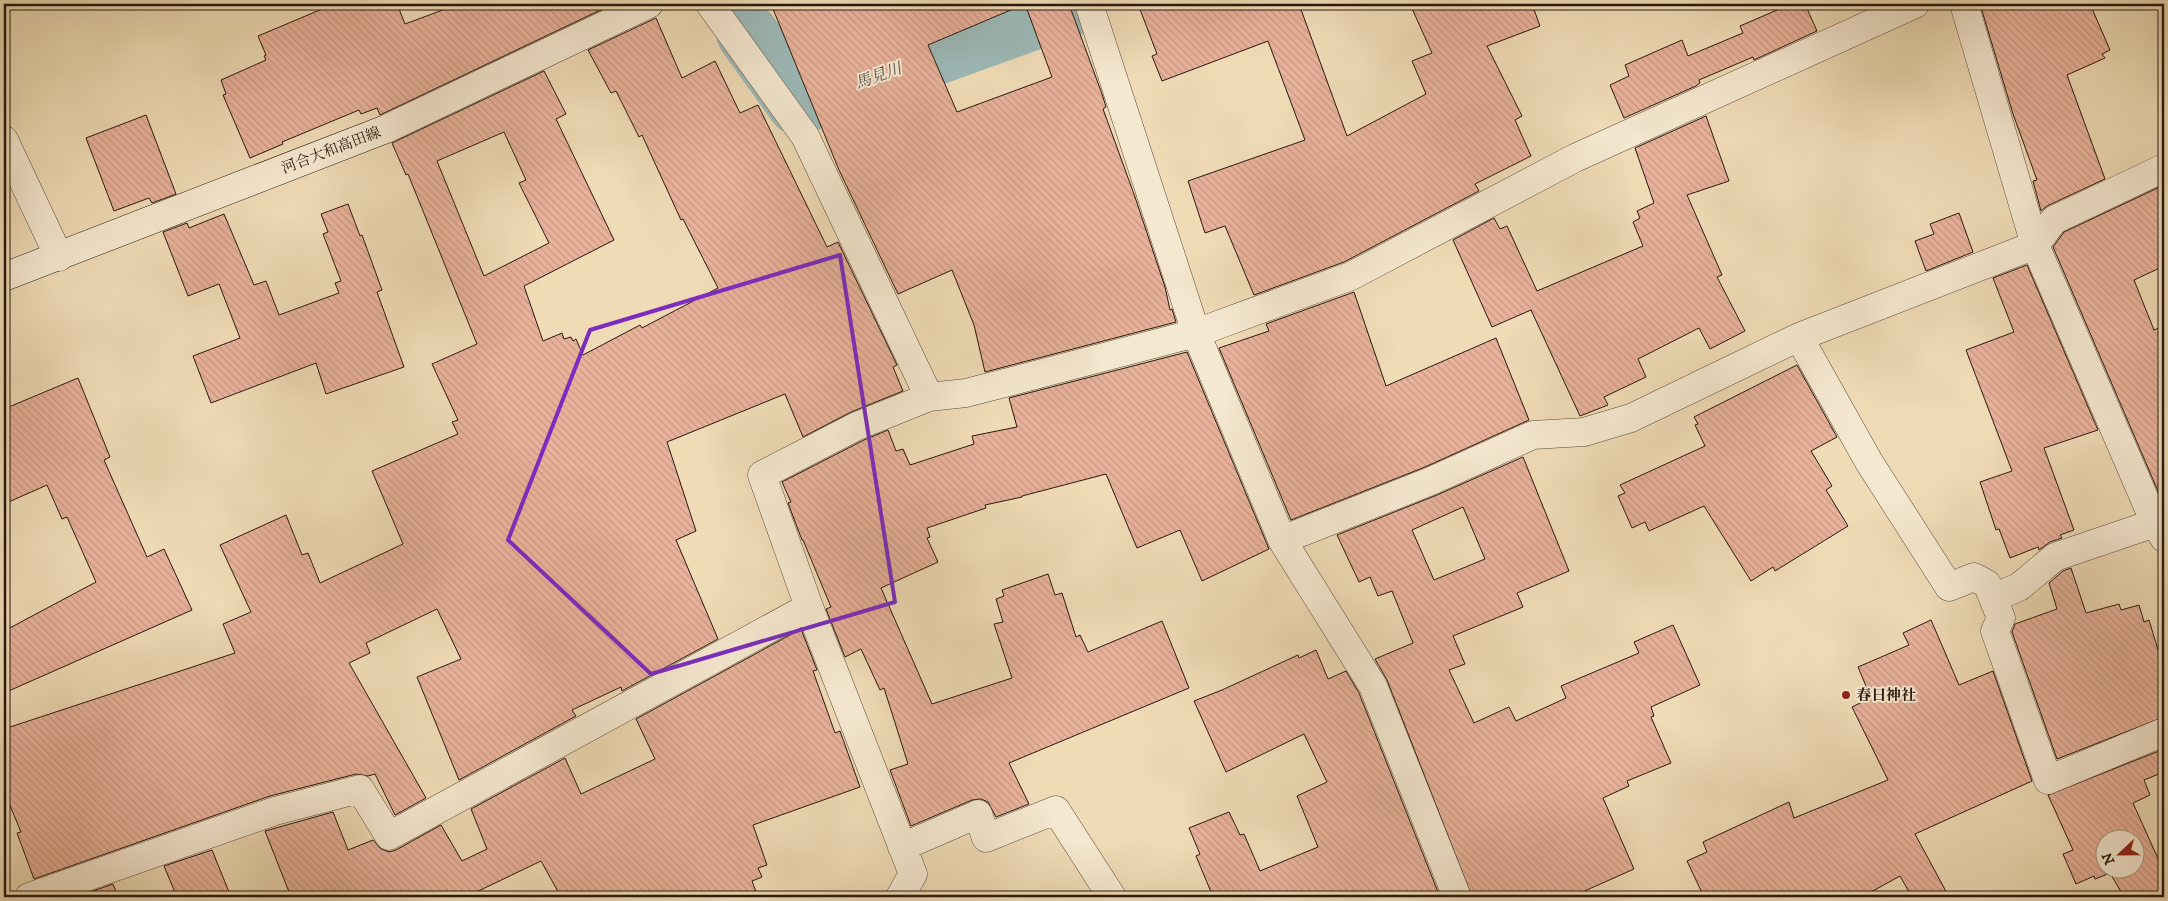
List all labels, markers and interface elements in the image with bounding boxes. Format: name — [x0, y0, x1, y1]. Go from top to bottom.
water label: 馬見川 — [852, 58, 906, 94]
street label: 河合大和高田線 — [279, 123, 384, 178]
place label: 春日神社 — [1856, 686, 1916, 705]
marker: 春日神社 — [1840, 689, 1852, 701]
north arrow — [2096, 828, 2146, 878]
text: N — [2098, 849, 2119, 867]

